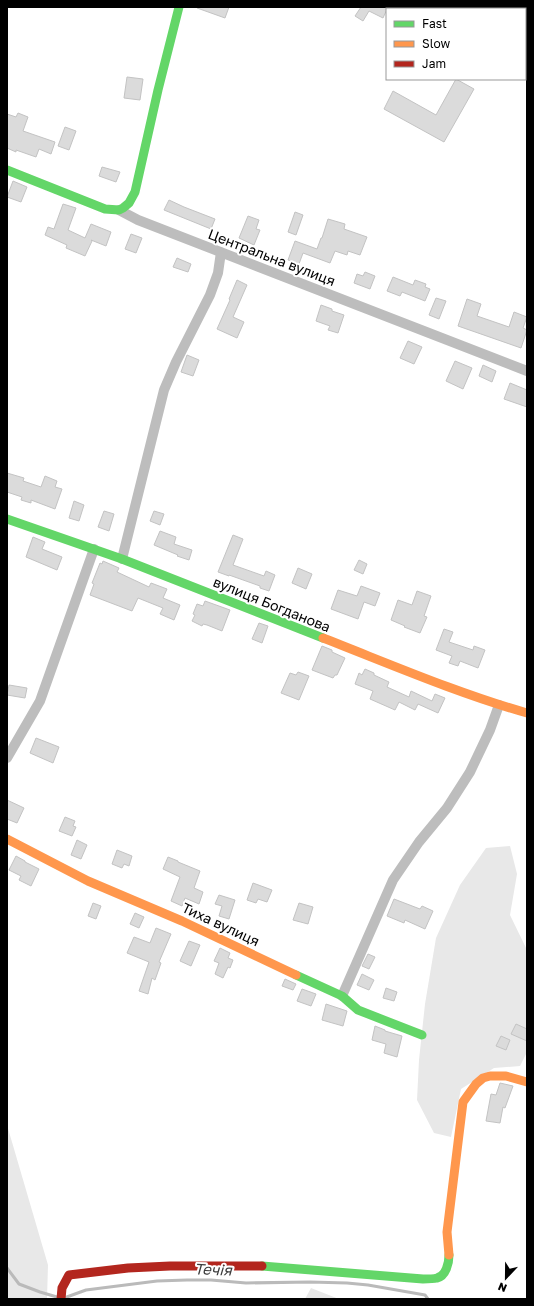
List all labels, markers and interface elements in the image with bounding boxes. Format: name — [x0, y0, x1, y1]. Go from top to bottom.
legend — [386, 8, 526, 80]
text: Fast — [422, 16, 447, 31]
text: Slow — [422, 36, 450, 51]
text: Jam — [422, 56, 446, 71]
street label: Центральна вулиця — [206, 225, 338, 289]
street label: вулиця Богданова — [211, 573, 333, 635]
street label: Тиха вулиця — [179, 899, 263, 949]
north arrow — [486, 1258, 526, 1298]
water label: Течія — [194, 1259, 234, 1279]
text: N — [496, 1280, 508, 1295]

